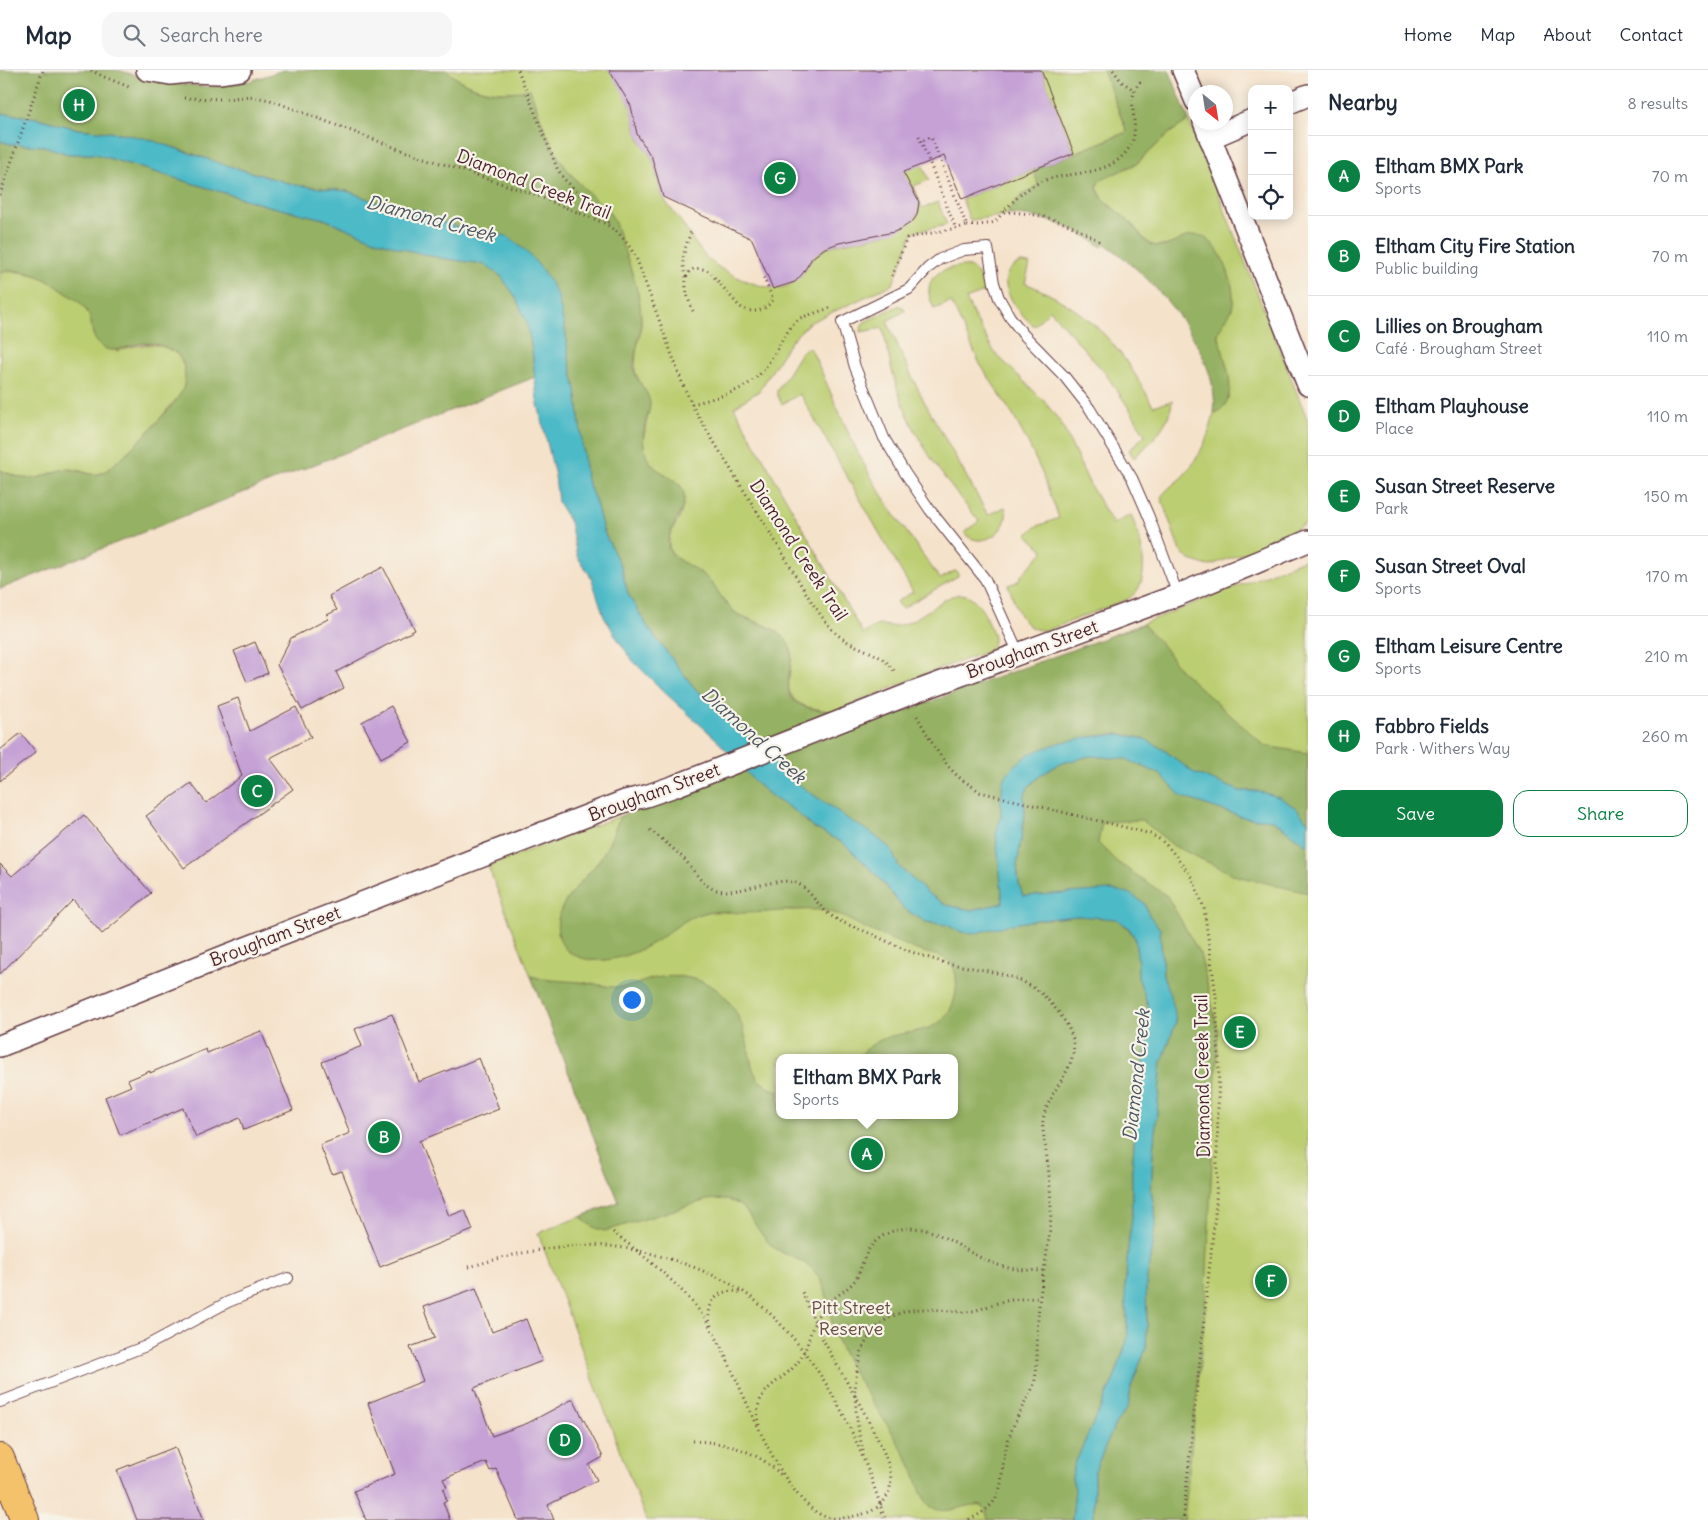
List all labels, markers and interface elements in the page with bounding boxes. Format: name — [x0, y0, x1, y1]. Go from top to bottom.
search box — [102, 12, 452, 57]
text: Map — [25, 20, 72, 50]
icon: search — [120, 21, 148, 49]
text: Search here — [160, 23, 263, 47]
text: Home — [1404, 23, 1452, 46]
text: Map — [1480, 23, 1515, 46]
text: About — [1543, 23, 1591, 46]
text: Contact — [1619, 23, 1683, 46]
north arrow — [1188, 85, 1233, 130]
map controls — [1248, 85, 1293, 220]
button: + — [1248, 85, 1293, 130]
pin: H — [63, 86, 95, 124]
text: Nearby — [1328, 89, 1398, 116]
text: 8 results — [1627, 93, 1688, 113]
button: − — [1248, 130, 1293, 175]
street label: Diamond Creek Trail — [454, 144, 614, 224]
text: Eltham BMX Park — [1375, 154, 1523, 178]
pin: G — [764, 159, 796, 197]
text: A — [1339, 166, 1349, 186]
text: 70 m — [1652, 166, 1688, 186]
button: locate — [1248, 175, 1293, 220]
text: Sports — [1375, 178, 1421, 198]
water label: Diamond Creek — [364, 189, 499, 247]
text: Eltham City Fire Station — [1375, 234, 1575, 258]
text: B — [1339, 246, 1349, 266]
text: 70 m — [1652, 246, 1688, 266]
text: Public building — [1375, 258, 1478, 278]
text: Lillies on Brougham — [1375, 314, 1543, 338]
text: C — [1339, 326, 1349, 346]
text: 110 m — [1647, 326, 1688, 346]
text: Café · Brougham Street — [1375, 338, 1542, 358]
text: Eltham Playhouse — [1375, 394, 1529, 418]
text: D — [1338, 406, 1350, 426]
text: 110 m — [1647, 406, 1688, 426]
text: Place — [1375, 418, 1414, 438]
text: Susan Street Reserve — [1375, 474, 1555, 498]
street label: Diamond Creek Trail — [745, 475, 853, 625]
text: E — [1339, 486, 1349, 506]
text: 150 m — [1644, 486, 1688, 506]
text: Park — [1375, 498, 1408, 518]
text: Susan Street Oval — [1375, 554, 1526, 578]
text: F — [1339, 566, 1349, 586]
text: 170 m — [1645, 566, 1688, 586]
text: Sports — [1375, 578, 1421, 598]
street label: Brougham Street — [963, 615, 1101, 683]
text: Eltham Leisure Centre — [1375, 634, 1563, 658]
text: G — [1338, 646, 1350, 666]
text: 210 m — [1645, 646, 1688, 666]
text: Sports — [1375, 658, 1421, 678]
water label: Diamond Creek — [697, 682, 812, 789]
text: Fabbro Fields — [1375, 714, 1489, 738]
text: H — [1338, 726, 1350, 746]
text: 260 m — [1642, 726, 1688, 746]
text: Park · Withers Way — [1375, 738, 1510, 758]
street label: Brougham Street — [585, 758, 723, 826]
pin: C — [241, 772, 273, 810]
button: Save — [1328, 790, 1503, 837]
button: Share — [1513, 790, 1688, 837]
street label: Brougham Street — [206, 900, 344, 972]
your location — [619, 987, 645, 1013]
street label: Diamond Creek Trail — [1189, 994, 1215, 1158]
water label: Diamond Creek — [1117, 1007, 1155, 1142]
pin: E — [1224, 1013, 1256, 1051]
popup — [776, 1054, 958, 1119]
text: Eltham BMX Park — [793, 1065, 941, 1089]
text: Sports — [793, 1089, 839, 1109]
pin: B — [368, 1118, 400, 1156]
pin: A — [851, 1135, 883, 1173]
pin: F — [1255, 1262, 1287, 1300]
park label: Pitt Street Reserve — [811, 1296, 891, 1340]
pin: D — [549, 1421, 581, 1459]

